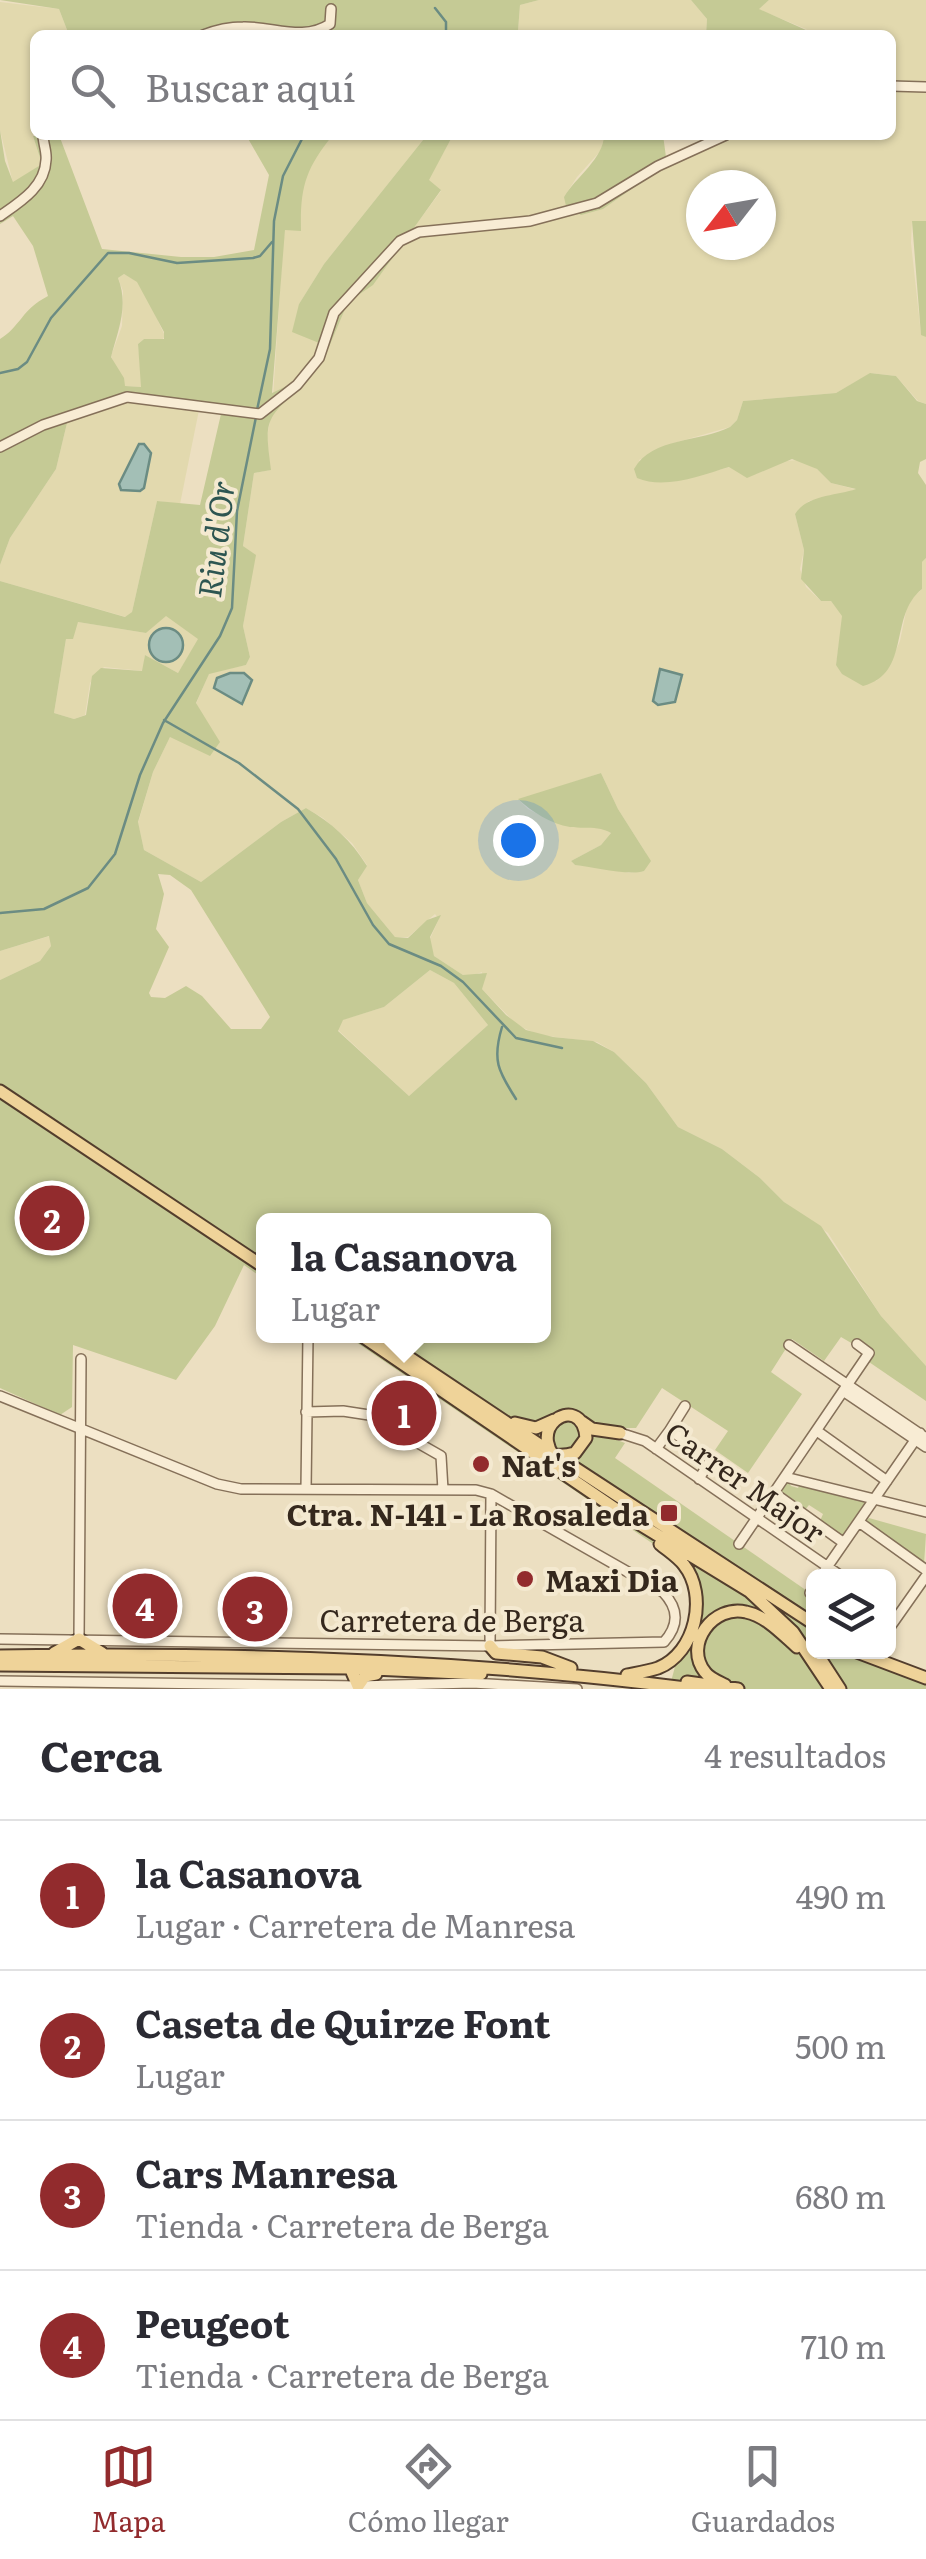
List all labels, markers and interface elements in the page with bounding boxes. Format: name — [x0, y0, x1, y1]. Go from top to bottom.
search box — [30, 30, 896, 140]
text: Buscar aquí — [145, 57, 355, 114]
icon: search — [65, 58, 120, 113]
north arrow — [686, 170, 776, 260]
water label: Riu d'Or — [183, 477, 245, 601]
your location — [493, 815, 544, 866]
pin: 2 — [20, 1180, 84, 1256]
popup — [256, 1213, 551, 1343]
text: la Casanova — [290, 1226, 517, 1283]
text: Lugar — [290, 1283, 380, 1331]
pin: 1 — [372, 1376, 436, 1450]
street label: Carrer Major — [657, 1410, 835, 1552]
place label: Nat's — [501, 1442, 576, 1486]
marker: Nat's — [470, 1453, 492, 1475]
place label: Ctra. N-141 - La Rosaleda — [287, 1491, 650, 1535]
marker: Ctra. N-141 - La Rosaleda — [658, 1502, 680, 1524]
place label: Maxi Dia — [545, 1557, 679, 1601]
pin: 4 — [112, 1568, 178, 1644]
marker: Maxi Dia — [514, 1568, 536, 1590]
map controls — [806, 1569, 896, 1659]
button: layers — [806, 1569, 896, 1659]
pin: 3 — [222, 1572, 288, 1646]
street label: Carretera de Berga — [320, 1597, 585, 1641]
text: Cerca — [40, 1723, 162, 1785]
text: 4 resultados — [704, 1730, 886, 1778]
text: la Casanova — [135, 1843, 362, 1900]
text: 1 — [66, 1871, 79, 1919]
text: 490 m — [796, 1871, 886, 1919]
text: Lugar · Carretera de Manresa — [135, 1900, 575, 1948]
text: Caseta de Quirze Font — [135, 1993, 550, 2050]
text: 2 — [64, 2021, 81, 2069]
text: 500 m — [795, 2021, 886, 2069]
text: Lugar — [135, 2050, 225, 2098]
text: Cars Manresa — [135, 2143, 397, 2200]
text: 3 — [64, 2171, 81, 2219]
text: 680 m — [795, 2171, 886, 2219]
text: Tienda · Carretera de Berga — [135, 2200, 549, 2248]
text: Peugeot — [135, 2293, 290, 2350]
text: 4 — [63, 2321, 82, 2369]
text: 710 m — [801, 2321, 886, 2369]
text: Tienda · Carretera de Berga — [135, 2350, 549, 2398]
tab: Mapa — [91, 2439, 166, 2541]
tab: Cómo llegar — [348, 2439, 509, 2541]
tab: Guardados — [691, 2439, 835, 2541]

